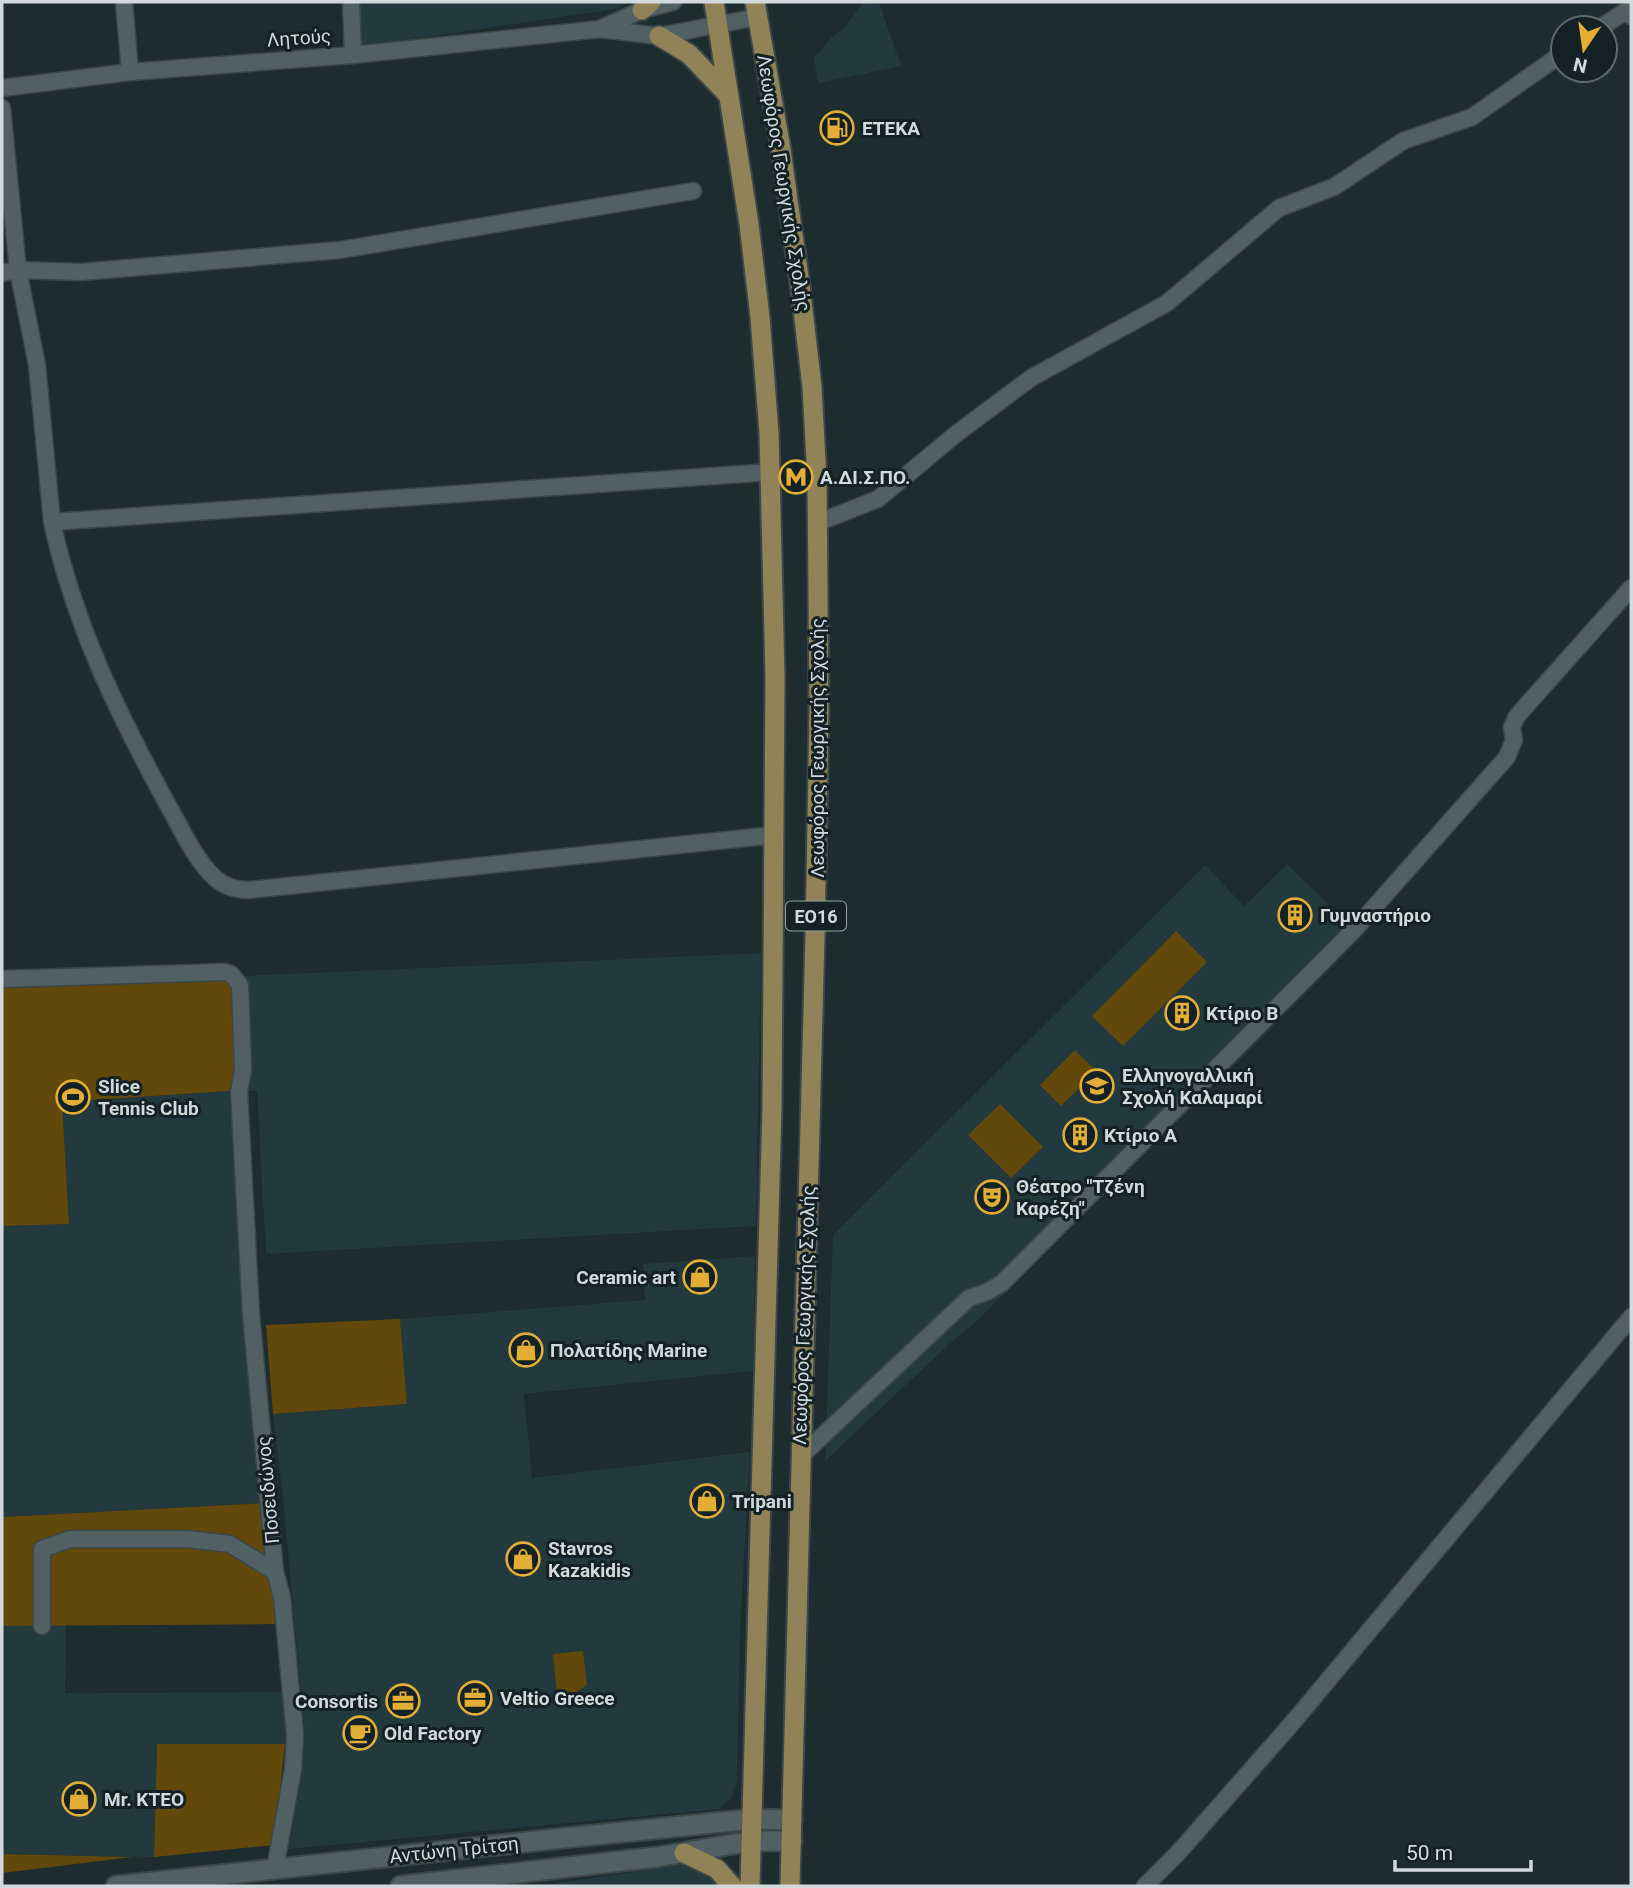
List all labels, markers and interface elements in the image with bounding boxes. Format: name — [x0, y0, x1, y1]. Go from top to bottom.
north arrow — [1549, 14, 1619, 84]
street label: Λητούς — [266, 24, 332, 52]
text: N — [1571, 52, 1589, 78]
street label: Λεωφόρος Γεωργικής Σχολής — [752, 53, 816, 313]
fuel station icon: ΕΤΕΚΑ — [818, 109, 856, 147]
place label: ΕΤΕΚΑ — [862, 117, 920, 140]
metro station icon: Α.ΔΙ.Σ.ΠΟ. — [777, 458, 815, 496]
place label: Α.ΔΙ.Σ.ΠΟ. — [820, 466, 911, 489]
street label: Λεωφόρος Γεωργικής Σχολής — [806, 618, 829, 878]
building icon: Γυμναστήριο — [1276, 896, 1314, 934]
road number: ΕΟ16 — [786, 902, 846, 931]
place label: Γυμναστήριο — [1320, 904, 1431, 927]
building icon: Κτίριο Β — [1163, 994, 1201, 1032]
place label: Κτίριο Β — [1206, 1002, 1278, 1025]
place label: Ελληνογαλλική Σχολή Καλαμαρί — [1122, 1064, 1263, 1109]
school or university icon: Ελληνογαλλική Σχολή Καλαμαρί — [1078, 1067, 1116, 1105]
place label: Slice Tennis Club — [98, 1075, 199, 1120]
sports icon: Slice Tennis Club — [54, 1078, 92, 1116]
building icon: Κτίριο Α — [1061, 1116, 1099, 1154]
place label: Κτίριο Α — [1104, 1124, 1177, 1147]
place label: Θέατρο "Τζένη Καρέζη" — [1016, 1175, 1145, 1220]
theatre icon: Θέατρο "Τζένη Καρέζη" — [973, 1178, 1011, 1216]
street label: Λεωφόρος Γεωργικής Σχολής — [788, 1185, 820, 1445]
shop icon: Ceramic art — [681, 1258, 719, 1296]
place label: Ceramic art — [576, 1266, 677, 1289]
shop icon: Πολατίδης Marine — [507, 1331, 545, 1369]
place label: Πολατίδης Marine — [550, 1339, 707, 1362]
street label: Ποσειδώνος — [252, 1435, 284, 1545]
shop icon: Tripani — [688, 1482, 726, 1520]
place label: Tripani — [732, 1490, 792, 1513]
place label: Stavros Kazakidis — [548, 1537, 631, 1582]
shop icon: Stavros Kazakidis — [504, 1540, 542, 1578]
office icon: Veltio Greece — [456, 1679, 494, 1717]
office icon: Consortis — [384, 1682, 422, 1720]
place label: Veltio Greece — [500, 1687, 615, 1710]
place label: Consortis — [295, 1690, 378, 1713]
cafe icon: Old Factory — [341, 1714, 379, 1752]
place label: Old Factory — [384, 1722, 482, 1745]
shop icon: Mr. KTEO — [60, 1780, 98, 1818]
place label: Mr. KTEO — [104, 1788, 184, 1811]
scale bar — [1395, 1828, 1532, 1872]
street label: Αντώνη Τρίτση — [388, 1832, 520, 1868]
text: 50 m — [1406, 1841, 1453, 1865]

